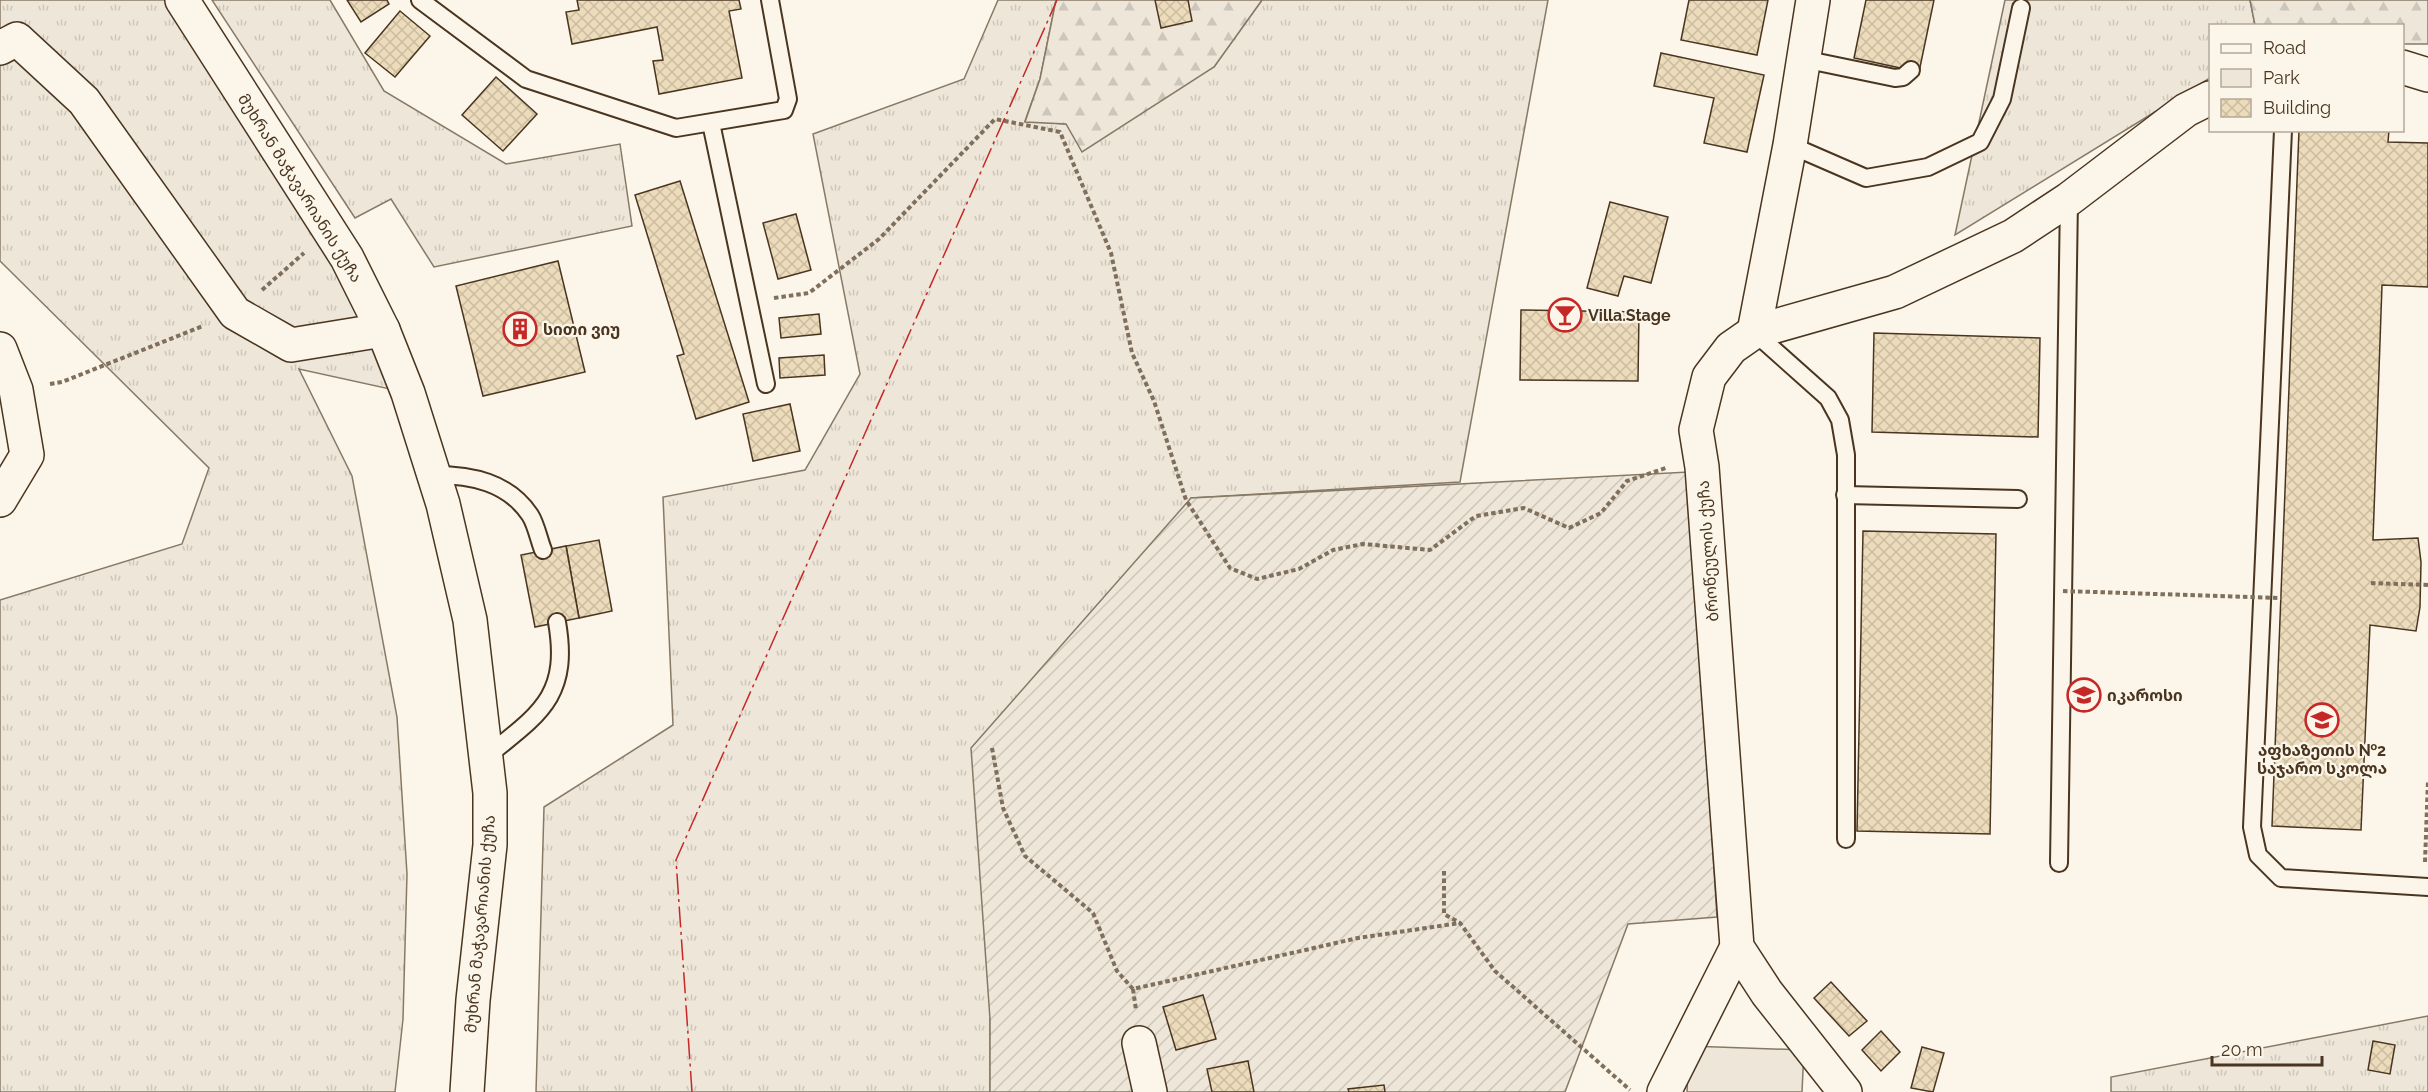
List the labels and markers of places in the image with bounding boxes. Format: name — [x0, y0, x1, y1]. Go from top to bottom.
bar icon: Villa.Stage — [1547, 297, 1583, 333]
place label: Villa.Stage — [1588, 306, 1671, 325]
building icon: სითი ვიუ — [502, 311, 538, 347]
place label: სითი ვიუ — [543, 320, 620, 339]
school or university icon: იკაროსი — [2066, 677, 2102, 713]
place label: იკაროსი — [2107, 686, 2183, 705]
school or university icon: აფხაზეთის №2 საჯარო სკოლა — [2304, 702, 2340, 738]
place label: აფხაზეთის №2 საჯარო სკოლა — [2257, 741, 2387, 779]

